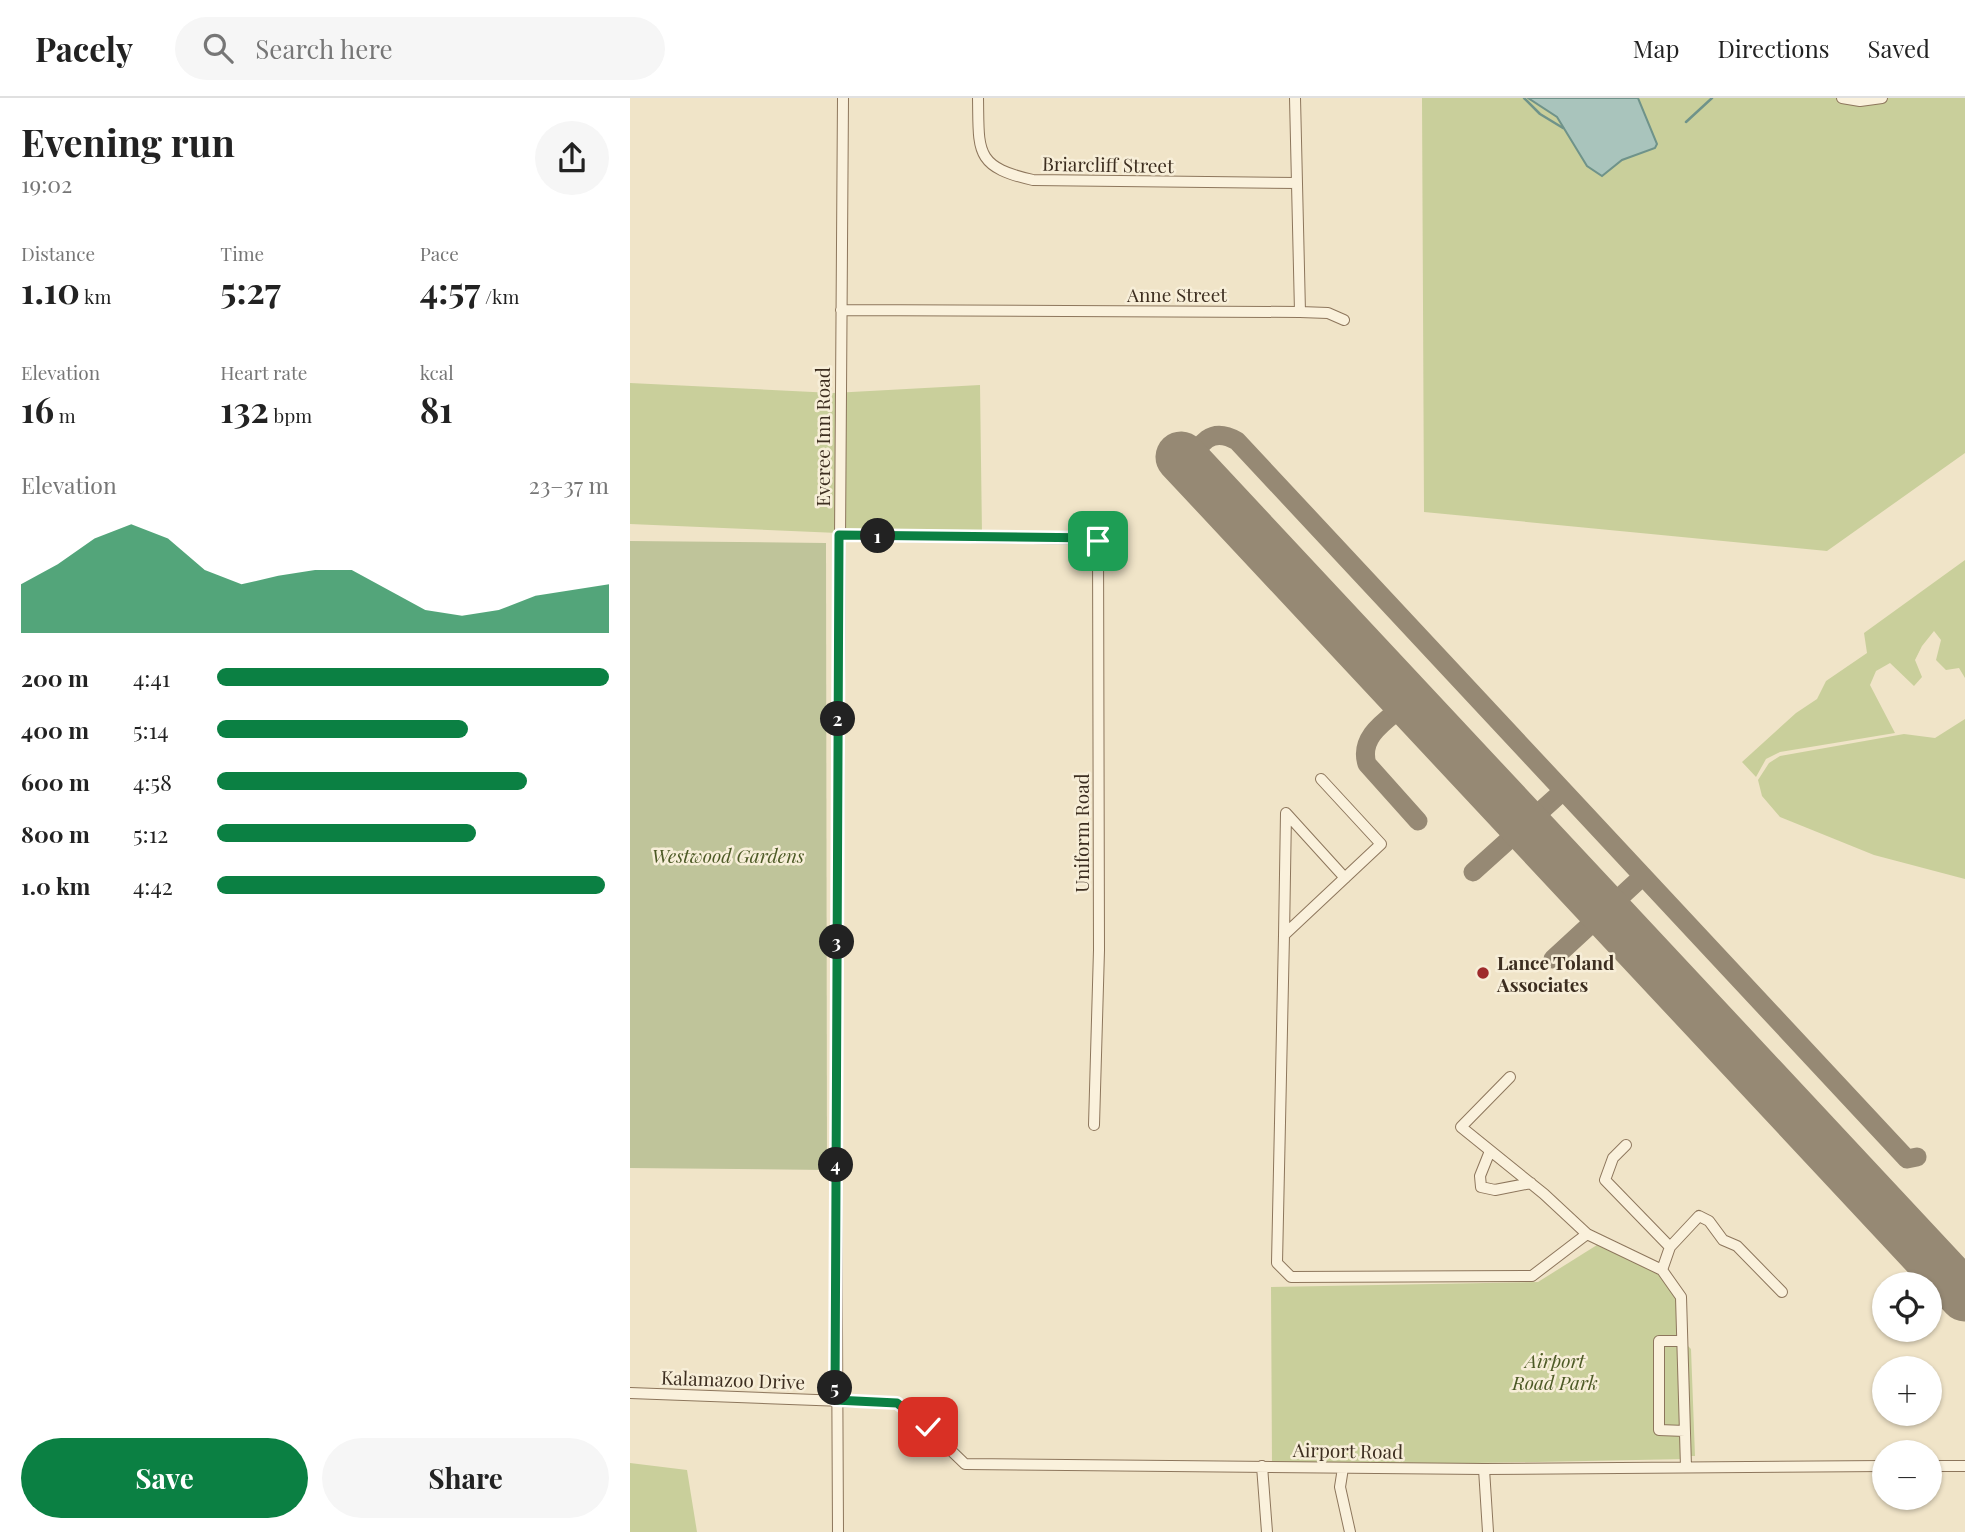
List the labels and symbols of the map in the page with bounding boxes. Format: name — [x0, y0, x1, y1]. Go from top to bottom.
street label: Briarcliff Street — [1042, 150, 1174, 178]
street label: Anne Street — [1126, 281, 1227, 307]
street label: Everee Inn Road — [809, 367, 835, 507]
pin — [1068, 511, 1128, 571]
pin: 1 — [860, 518, 896, 554]
pin: 2 — [820, 702, 856, 736]
street label: Uniform Road — [1068, 773, 1094, 893]
park label: Westwood Gardens — [652, 842, 804, 868]
pin: 3 — [820, 924, 854, 960]
place label: Lance Toland Associates — [1496, 949, 1615, 997]
marker: Lance Toland Associates — [1475, 965, 1491, 981]
pin: 4 — [818, 1148, 854, 1182]
park label: Airport Road Park — [1511, 1347, 1598, 1395]
street label: Kalamazoo Drive — [660, 1363, 806, 1395]
pin: 5 — [818, 1370, 852, 1406]
pin — [898, 1397, 958, 1457]
street label: Airport Road — [1292, 1436, 1403, 1464]

